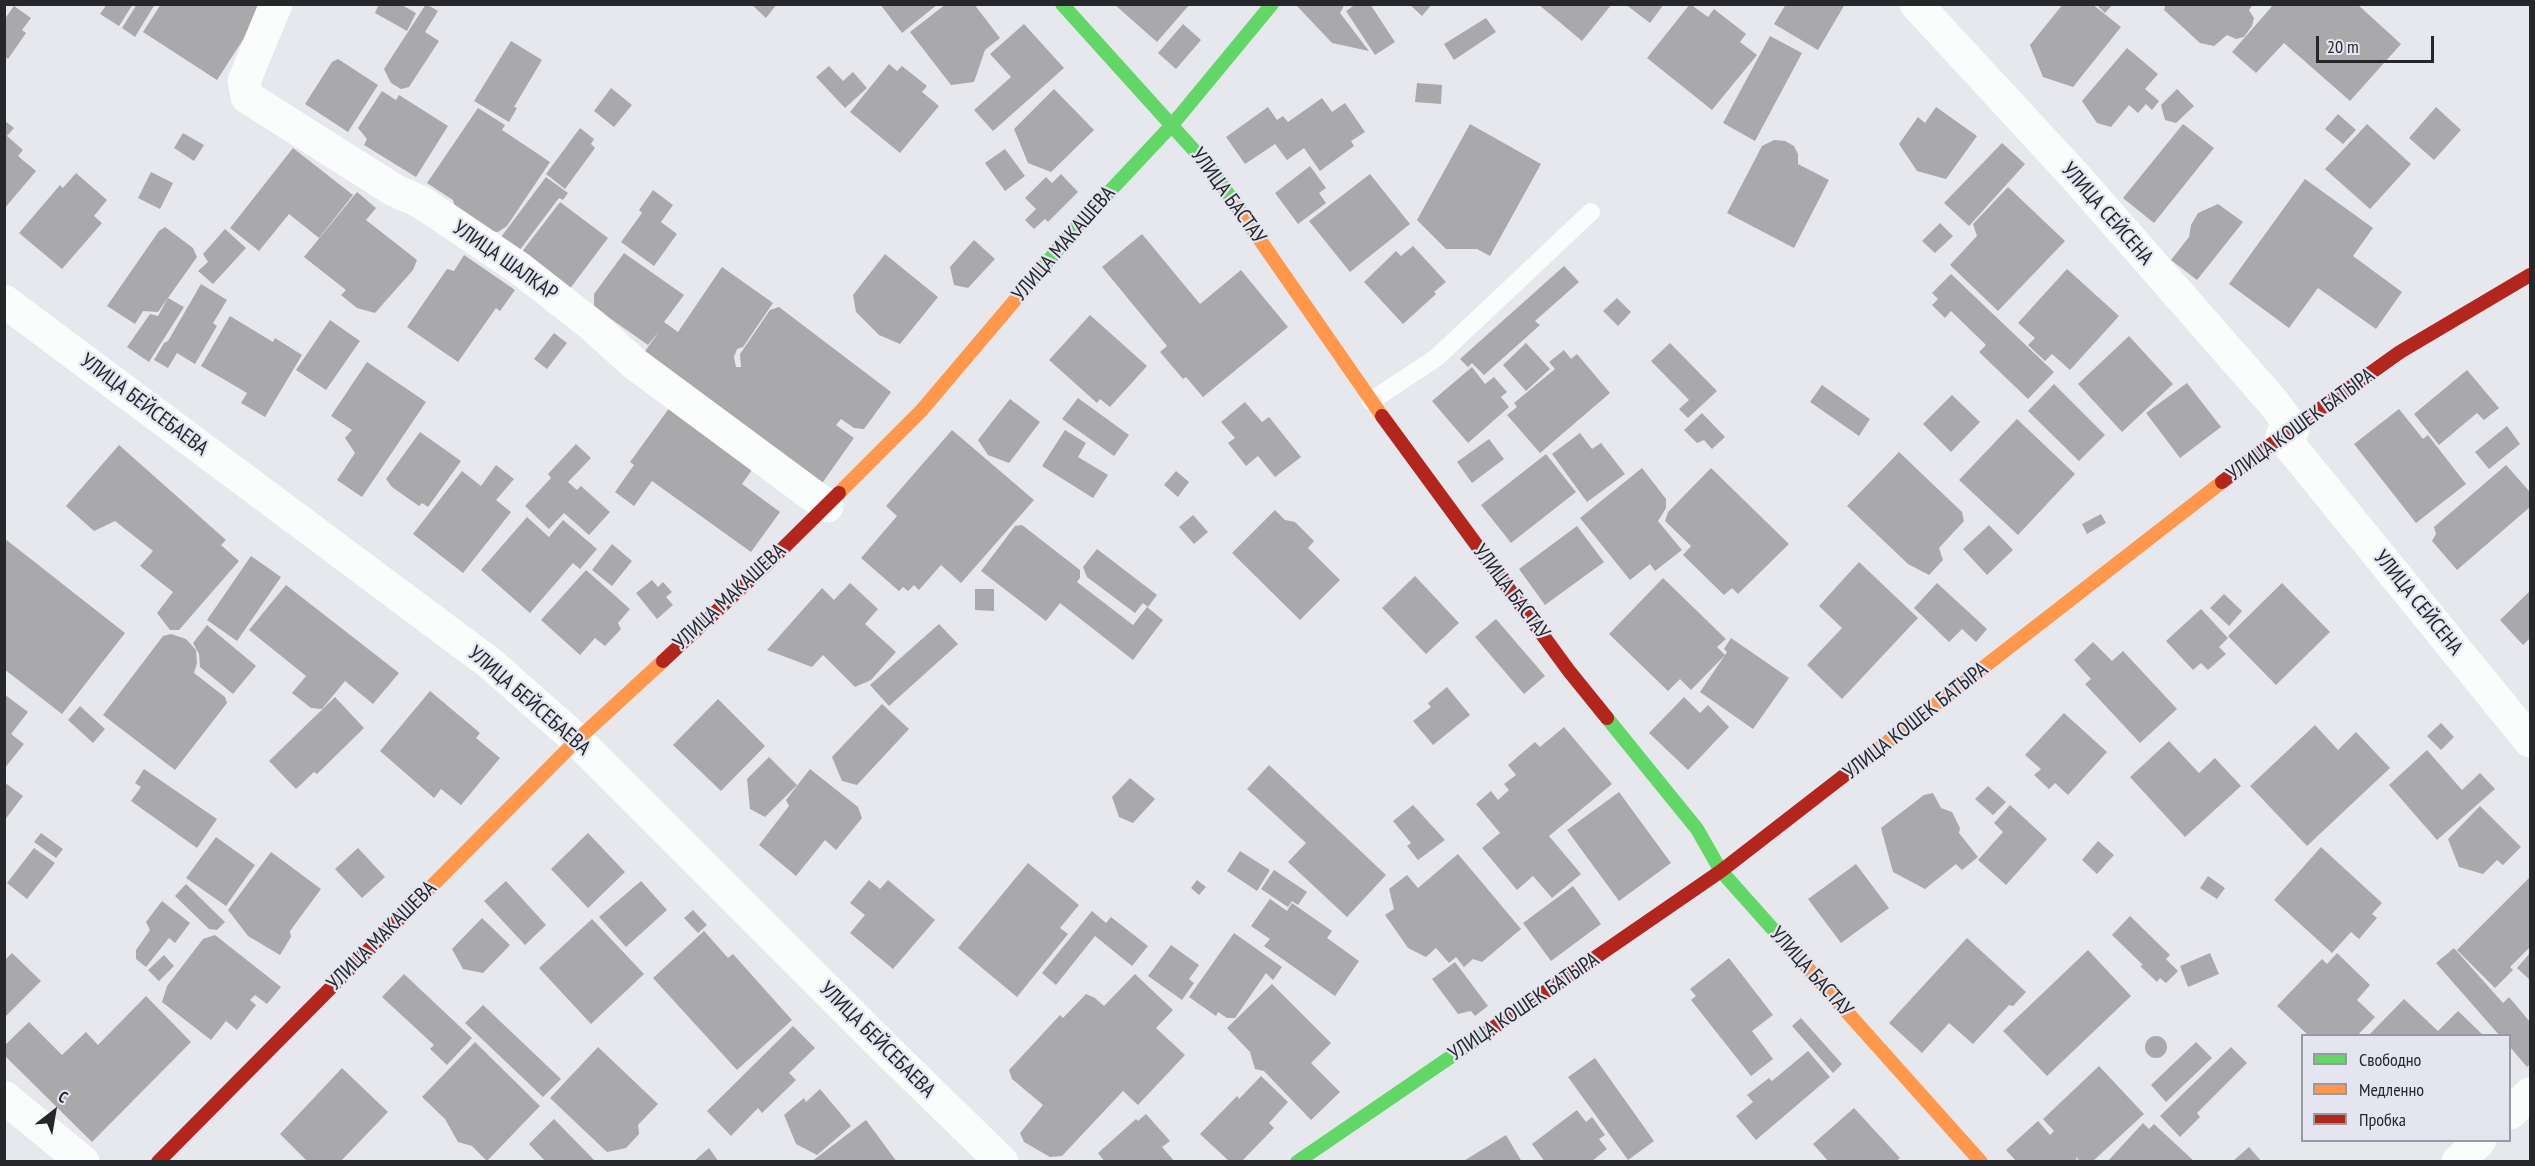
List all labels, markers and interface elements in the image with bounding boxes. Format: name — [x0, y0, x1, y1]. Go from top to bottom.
scale bar — [2319, 24, 2438, 62]
text: 20 m — [2327, 35, 2359, 58]
street label: УЛИЦА БАСТАУ — [1185, 143, 1271, 249]
street label: УЛИЦА СЕЙСЕНА — [2056, 158, 2158, 270]
street label: УЛИЦА МАКАШЕВА — [1007, 181, 1121, 307]
street label: УЛИЦА ШАЛКАР — [448, 216, 562, 306]
street label: УЛИЦА БЕЙСЕБАЕВА — [75, 349, 213, 461]
street label: УЛИЦА КОШЕК БАТЫРА — [2222, 363, 2380, 487]
street label: УЛИЦА МАКАШЕВА — [669, 539, 791, 655]
street label: УЛИЦА БАСТАУ — [1467, 540, 1555, 644]
street label: УЛИЦА СЕЙСЕНА — [2368, 546, 2468, 660]
street label: УЛИЦА БЕЙСЕБАЕВА — [463, 641, 595, 761]
street label: УЛИЦА КОШЕК БАТЫРА — [1839, 657, 1993, 785]
street label: УЛИЦА МАКАШЕВА — [322, 876, 442, 996]
street label: УЛИЦА БАСТАУ — [1764, 922, 1858, 1022]
street label: УЛИЦА КОШЕК БАТЫРА — [1444, 947, 1604, 1067]
street label: УЛИЦА БЕЙСЕБАЕВА — [814, 977, 940, 1103]
legend — [2301, 1034, 2511, 1142]
text: Свободно — [2359, 1048, 2421, 1071]
text: Медленно — [2359, 1078, 2424, 1101]
north arrow — [24, 1082, 84, 1142]
text: С — [55, 1086, 72, 1107]
text: Пробка — [2359, 1108, 2406, 1131]

